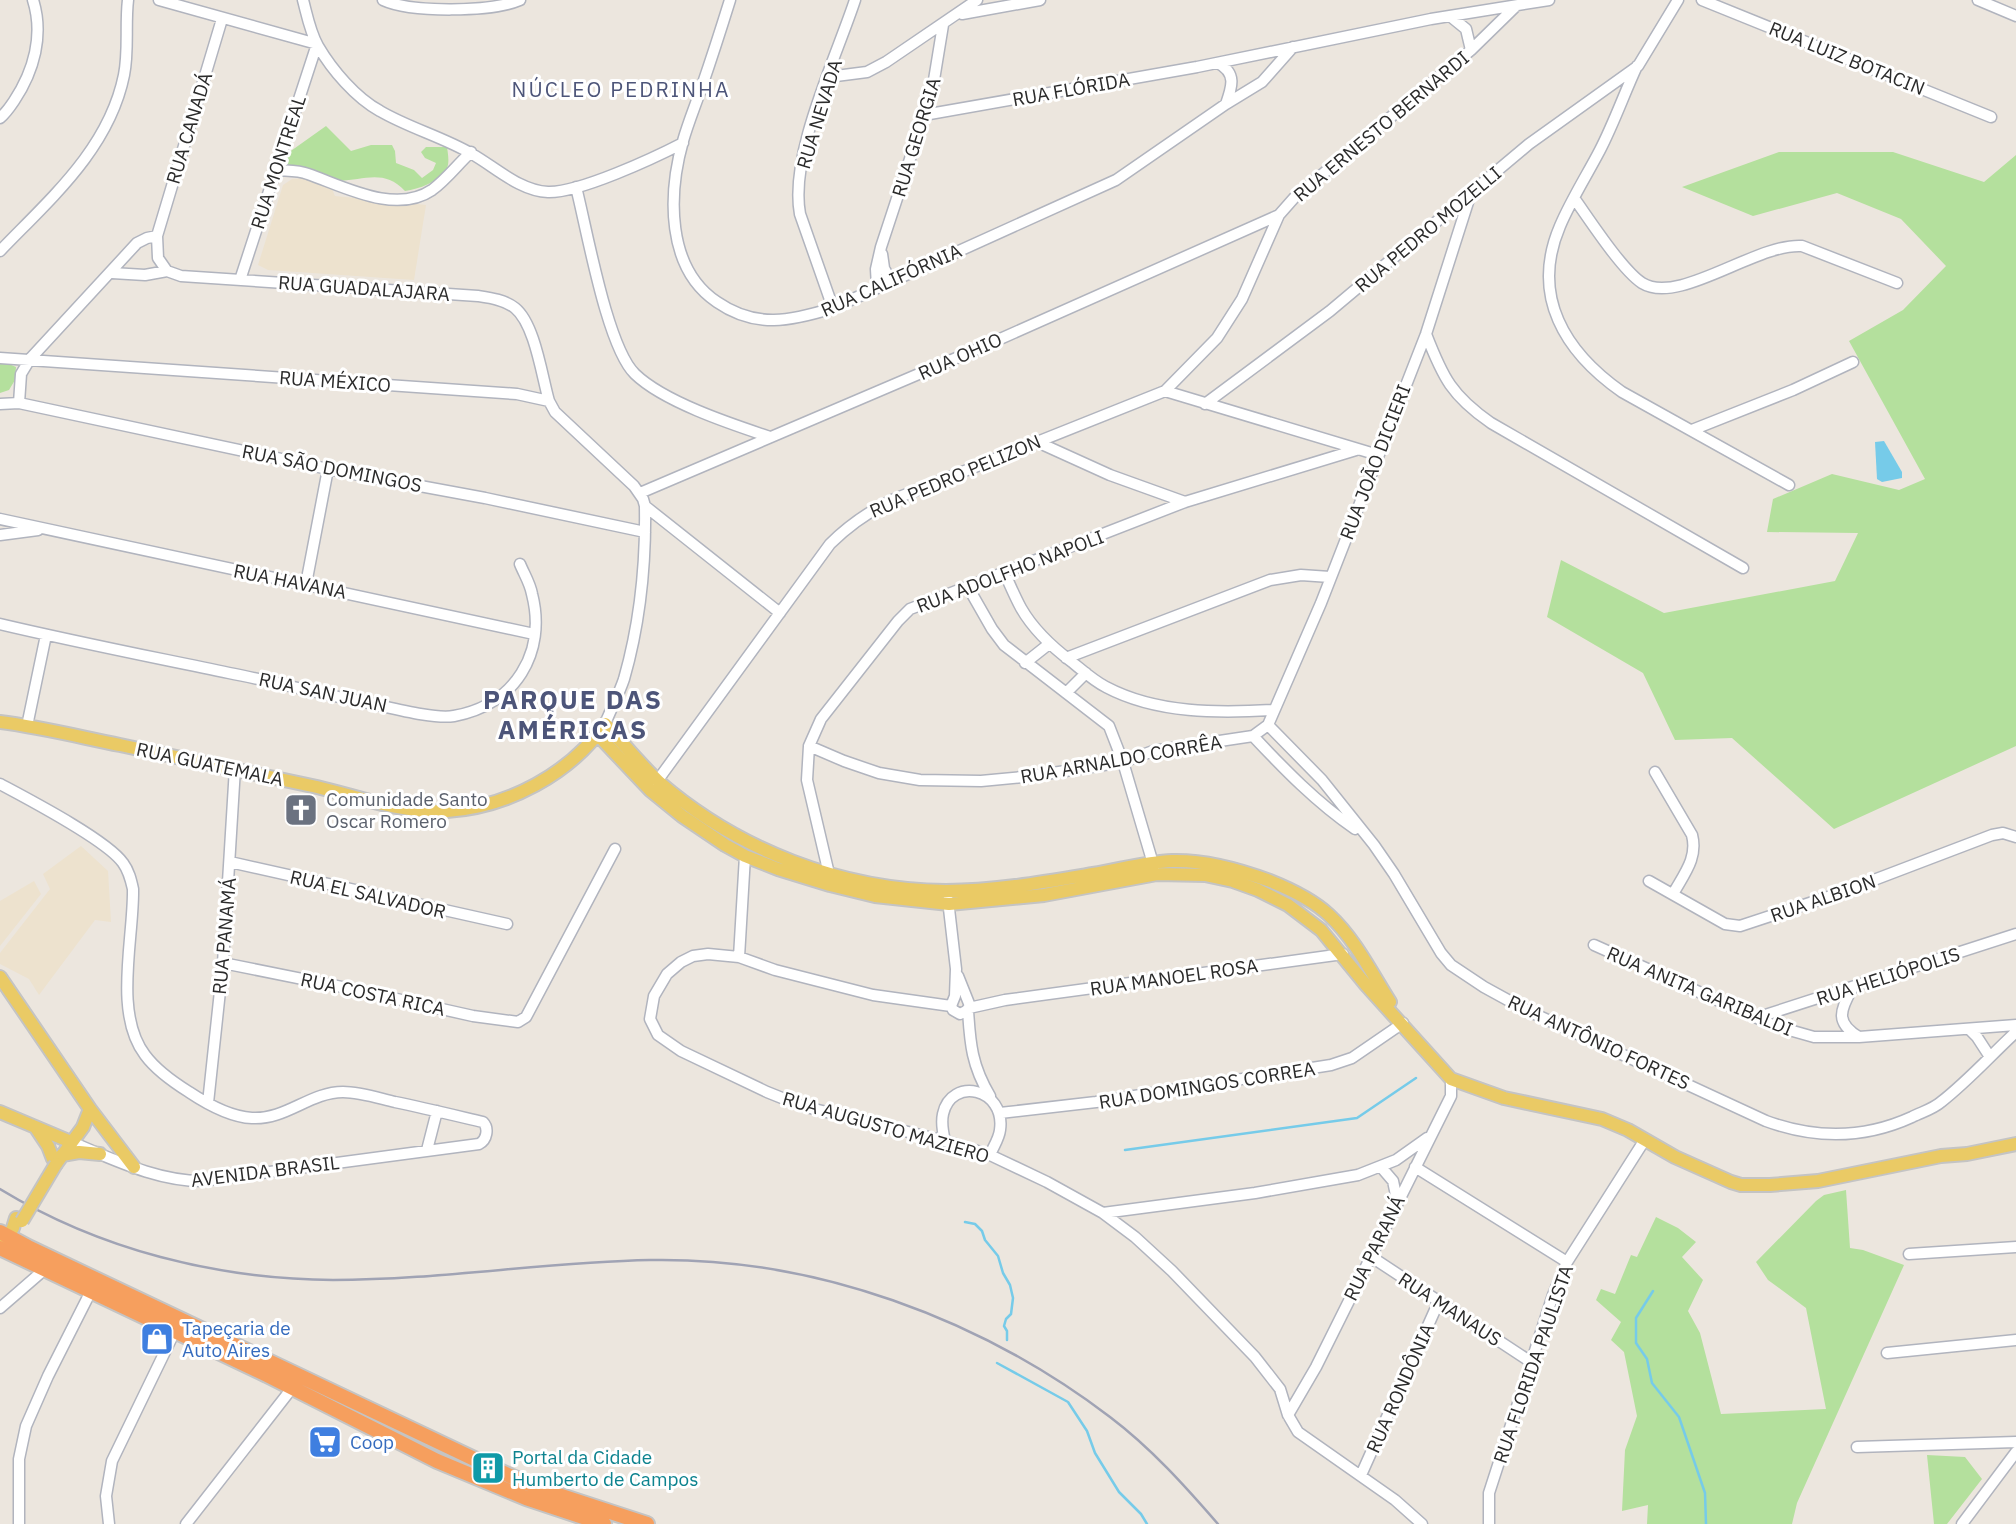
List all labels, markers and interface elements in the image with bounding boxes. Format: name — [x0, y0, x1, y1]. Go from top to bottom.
street label: RUA LUIZ BOTACIN — [1766, 16, 1928, 100]
street label: RUA ERNESTO BERNARDI — [1288, 45, 1474, 207]
street label: RUA NEVADA — [791, 56, 847, 172]
street label: RUA FLÓRIDA — [1010, 67, 1132, 111]
street label: RUA CANADÁ — [161, 69, 217, 187]
street label: RUA GEORGIA — [886, 74, 946, 200]
district label: NÚCLEO PEDRINHA — [512, 75, 730, 103]
street label: RUA MONTREAL — [245, 92, 311, 232]
street label: RUA PEDRO MOZELLI — [1350, 161, 1506, 297]
street label: RUA CALIFÓRNIA — [817, 238, 965, 322]
street label: RUA GUADALAJARA — [277, 270, 451, 306]
street label: RUA OHIO — [914, 327, 1006, 385]
street label: RUA MÉXICO — [278, 365, 392, 397]
street label: RUA JOÃO DICIERI — [1334, 381, 1416, 543]
street label: RUA PEDRO PELIZON — [866, 429, 1044, 523]
street label: RUA SÃO DOMINGOS — [240, 439, 424, 497]
street label: RUA ADOLFHO NAPOLI — [913, 524, 1107, 618]
street label: RUA HAVANA — [231, 558, 349, 604]
street label: RUA SAN JUAN — [257, 667, 389, 717]
district label: PARQUE DAS AMÉRICAS — [483, 682, 663, 746]
street label: RUA ARNALDO CORRÊA — [1018, 729, 1224, 789]
street label: RUA GUATEMALA — [134, 737, 286, 791]
place label: Comunidade Santo Oscar Romero — [326, 787, 488, 833]
church icon: Comunidade Santo Oscar Romero — [282, 791, 320, 829]
street label: RUA EL SALVADOR — [288, 864, 448, 924]
street label: RUA ALBION — [1767, 869, 1879, 927]
street label: RUA PANAMÁ — [207, 877, 241, 995]
street label: RUA ANITA GARIBALDI — [1603, 941, 1797, 1041]
street label: RUA HELIÓPOLIS — [1813, 941, 1963, 1011]
street label: RUA MANOEL ROSA — [1088, 953, 1260, 1001]
street label: RUA COSTA RICA — [299, 967, 447, 1021]
street label: RUA ANTÔNIO FORTES — [1504, 989, 1694, 1095]
street label: RUA DOMINGOS CORREA — [1097, 1056, 1317, 1114]
street label: RUA AUGUSTO MAZIERO — [780, 1086, 992, 1168]
street label: AVENIDA BRASIL — [190, 1150, 340, 1192]
street label: RUA PARANÁ — [1338, 1191, 1410, 1305]
street label: RUA FLORIDA PAULISTA — [1488, 1262, 1578, 1466]
street label: RUA MANAUS — [1394, 1267, 1506, 1351]
place label: Tapeçaria de Auto Aires — [182, 1316, 291, 1362]
street label: RUA RONDÔNIA — [1361, 1319, 1439, 1457]
shop icon: Tapeçaria de Auto Aires — [138, 1320, 176, 1358]
supermarket icon: Coop — [306, 1423, 344, 1461]
place label: Coop — [350, 1430, 394, 1454]
place label: Portal da Cidade Humberto de Campos — [512, 1445, 698, 1491]
building icon: Portal da Cidade Humberto de Campos — [469, 1449, 507, 1487]

